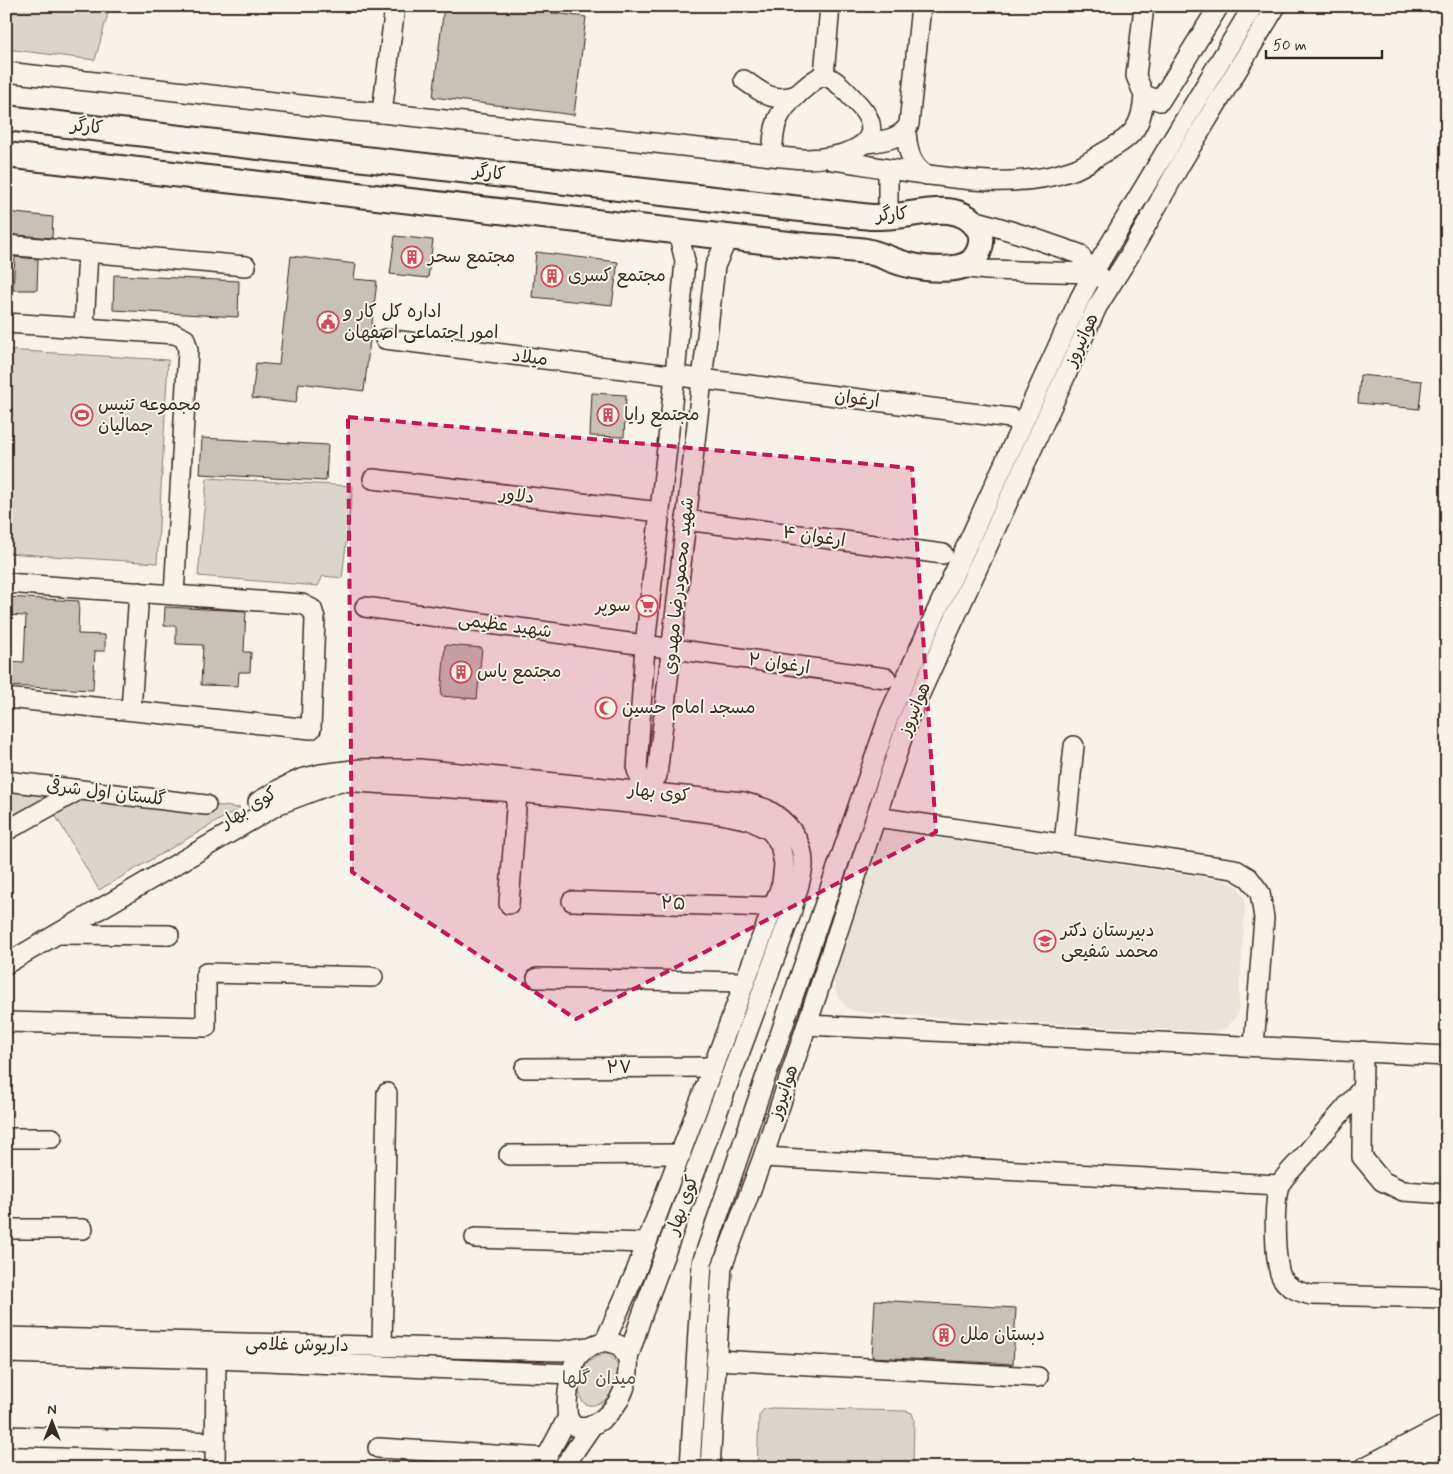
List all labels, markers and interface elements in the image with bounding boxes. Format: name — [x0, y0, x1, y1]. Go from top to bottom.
scale bar — [1266, 28, 1382, 60]
text: 50 m — [1273, 36, 1307, 56]
street label: کارگر — [68, 113, 105, 141]
street label: کارگر — [470, 159, 507, 187]
street label: کارگر — [873, 202, 909, 228]
building icon: مجتمع سحر — [400, 245, 424, 269]
place label: مجتمع سحر — [426, 245, 515, 269]
building icon: مجتمع کسری — [540, 264, 564, 288]
place label: مجتمع کسری — [568, 264, 666, 288]
place label: اداره کل کار و امور اجتماعی اصفهان — [342, 300, 498, 345]
public building icon: اداره کل کار و امور اجتماعی اصفهان — [316, 310, 340, 334]
street label: هوانیروز — [1058, 310, 1105, 372]
street label: میلاد — [511, 344, 549, 372]
street label: ارغوان — [833, 384, 881, 414]
place label: مجموعه تنیس جمالیان — [98, 393, 201, 438]
sports icon: مجموعه تنیس جمالیان — [70, 403, 94, 427]
building icon: مجتمع رایا — [596, 403, 620, 427]
place label: مجتمع رایا — [624, 403, 699, 427]
street label: دلاور — [496, 482, 536, 510]
street label: شهید محمودرضا مهدوی — [658, 496, 700, 676]
street label: ارغوان ۴ — [781, 521, 847, 553]
place label: سوپر — [594, 594, 631, 618]
supermarket icon: سوپر — [635, 594, 659, 618]
street label: شهید عظیمی — [457, 608, 553, 644]
street label: ارغوان ۲ — [747, 648, 811, 680]
building icon: مجتمع یاس — [449, 660, 473, 684]
place label: مجتمع یاس — [477, 660, 561, 684]
street label: هوانیروز — [892, 679, 937, 741]
mosque icon: مسجد امام حسین — [594, 696, 618, 720]
place label: مسجد امام حسین — [622, 696, 756, 721]
street label: گلستان اول شرقی — [45, 773, 168, 812]
street label: کوی بهار — [625, 778, 691, 808]
street label: کوی بهار — [215, 782, 282, 835]
street label: ۲۵ — [660, 892, 686, 916]
place label: دبیرستان دکتر محمد شفیعی — [1059, 919, 1159, 964]
school or university icon: دبیرستان دکتر محمد شفیعی — [1033, 929, 1057, 953]
street label: ۲۷ — [607, 1056, 631, 1080]
street label: هوانیروز — [763, 1062, 804, 1124]
street label: کوی بهار — [660, 1172, 705, 1240]
building icon: دبستان ملل — [932, 1323, 956, 1347]
place label: دبستان ملل — [960, 1323, 1045, 1347]
street label: داریوش غلامی — [245, 1332, 349, 1358]
park label: میدان گلها — [562, 1367, 636, 1391]
north arrow — [28, 1396, 78, 1446]
text: N — [47, 1401, 57, 1419]

